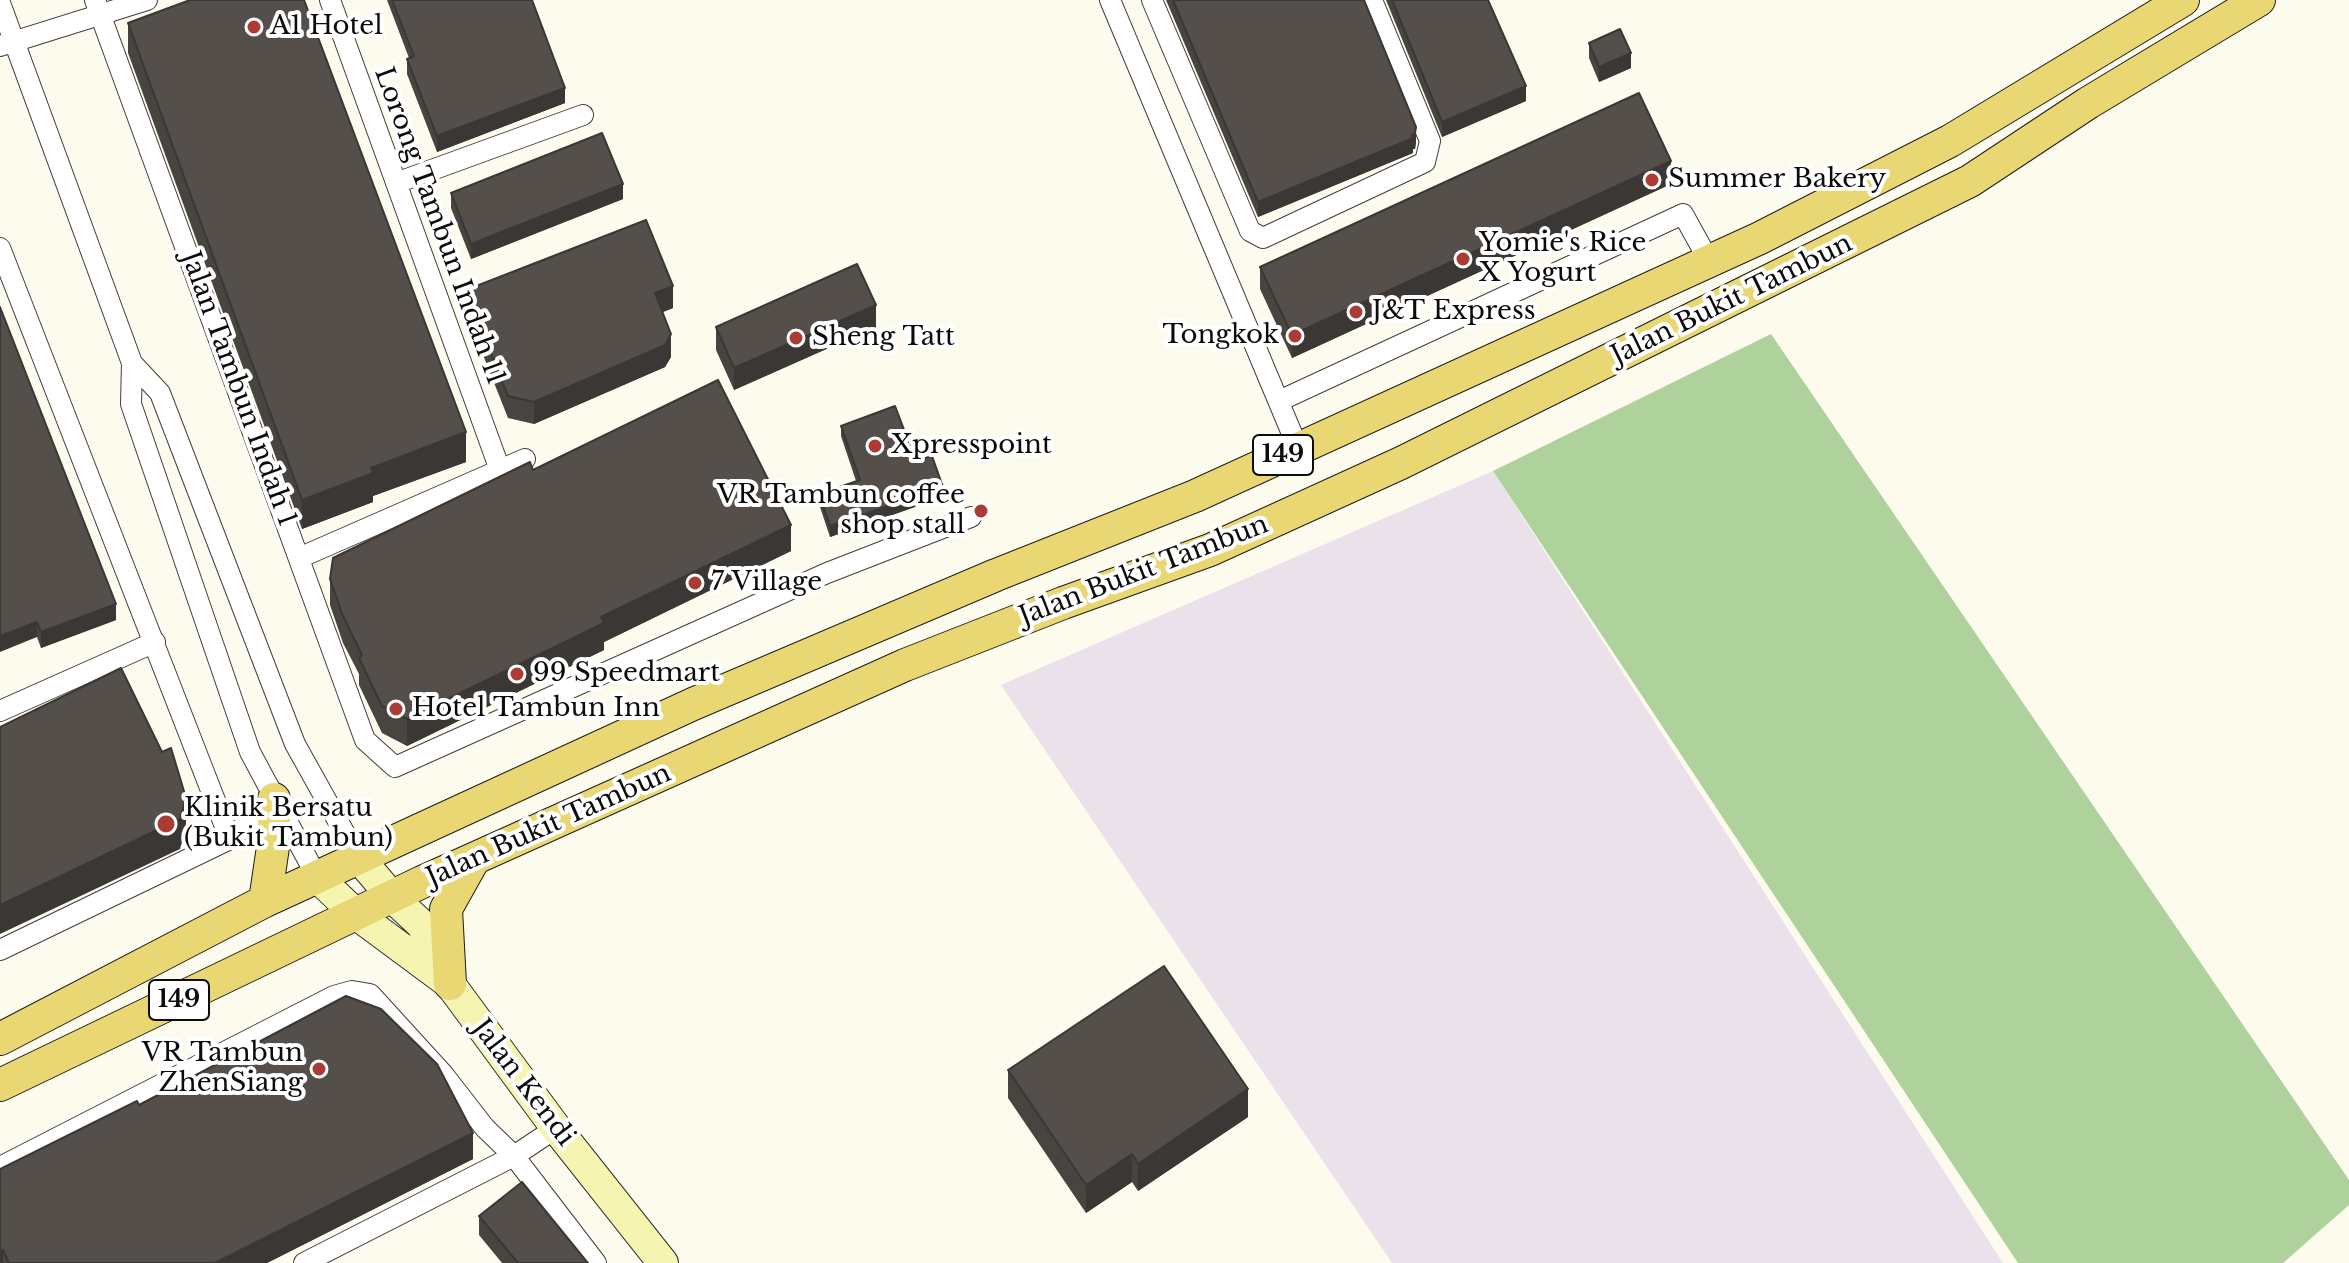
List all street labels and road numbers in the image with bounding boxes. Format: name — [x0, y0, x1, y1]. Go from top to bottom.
street label: Lorong Tambun Indah 11 — [367, 63, 511, 389]
street label: Jalan Bukit Tambun — [1606, 228, 1858, 372]
street label: Jalan Tambun Indah 1 — [174, 247, 302, 531]
road number: 149 — [1253, 435, 1313, 475]
street label: Jalan Bukit Tambun — [1015, 509, 1273, 633]
street label: Jalan Bukit Tambun — [422, 758, 676, 894]
road number: 149 — [149, 980, 209, 1020]
street label: Jalan Kendi — [465, 1013, 581, 1153]

